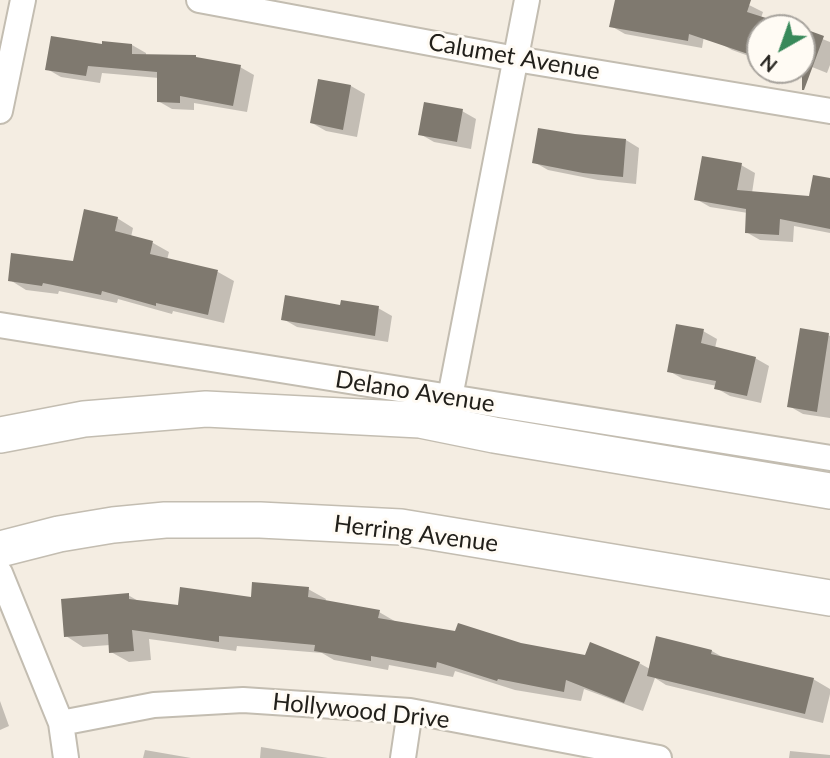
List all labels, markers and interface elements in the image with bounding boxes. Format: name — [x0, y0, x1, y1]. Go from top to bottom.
north arrow — [746, 14, 816, 84]
street label: Calumet Avenue — [426, 28, 602, 86]
text: N — [755, 50, 781, 77]
street label: Delano Avenue — [333, 365, 497, 419]
street label: Herring Avenue — [332, 510, 500, 558]
street label: Hollywood Drive — [271, 687, 451, 735]

